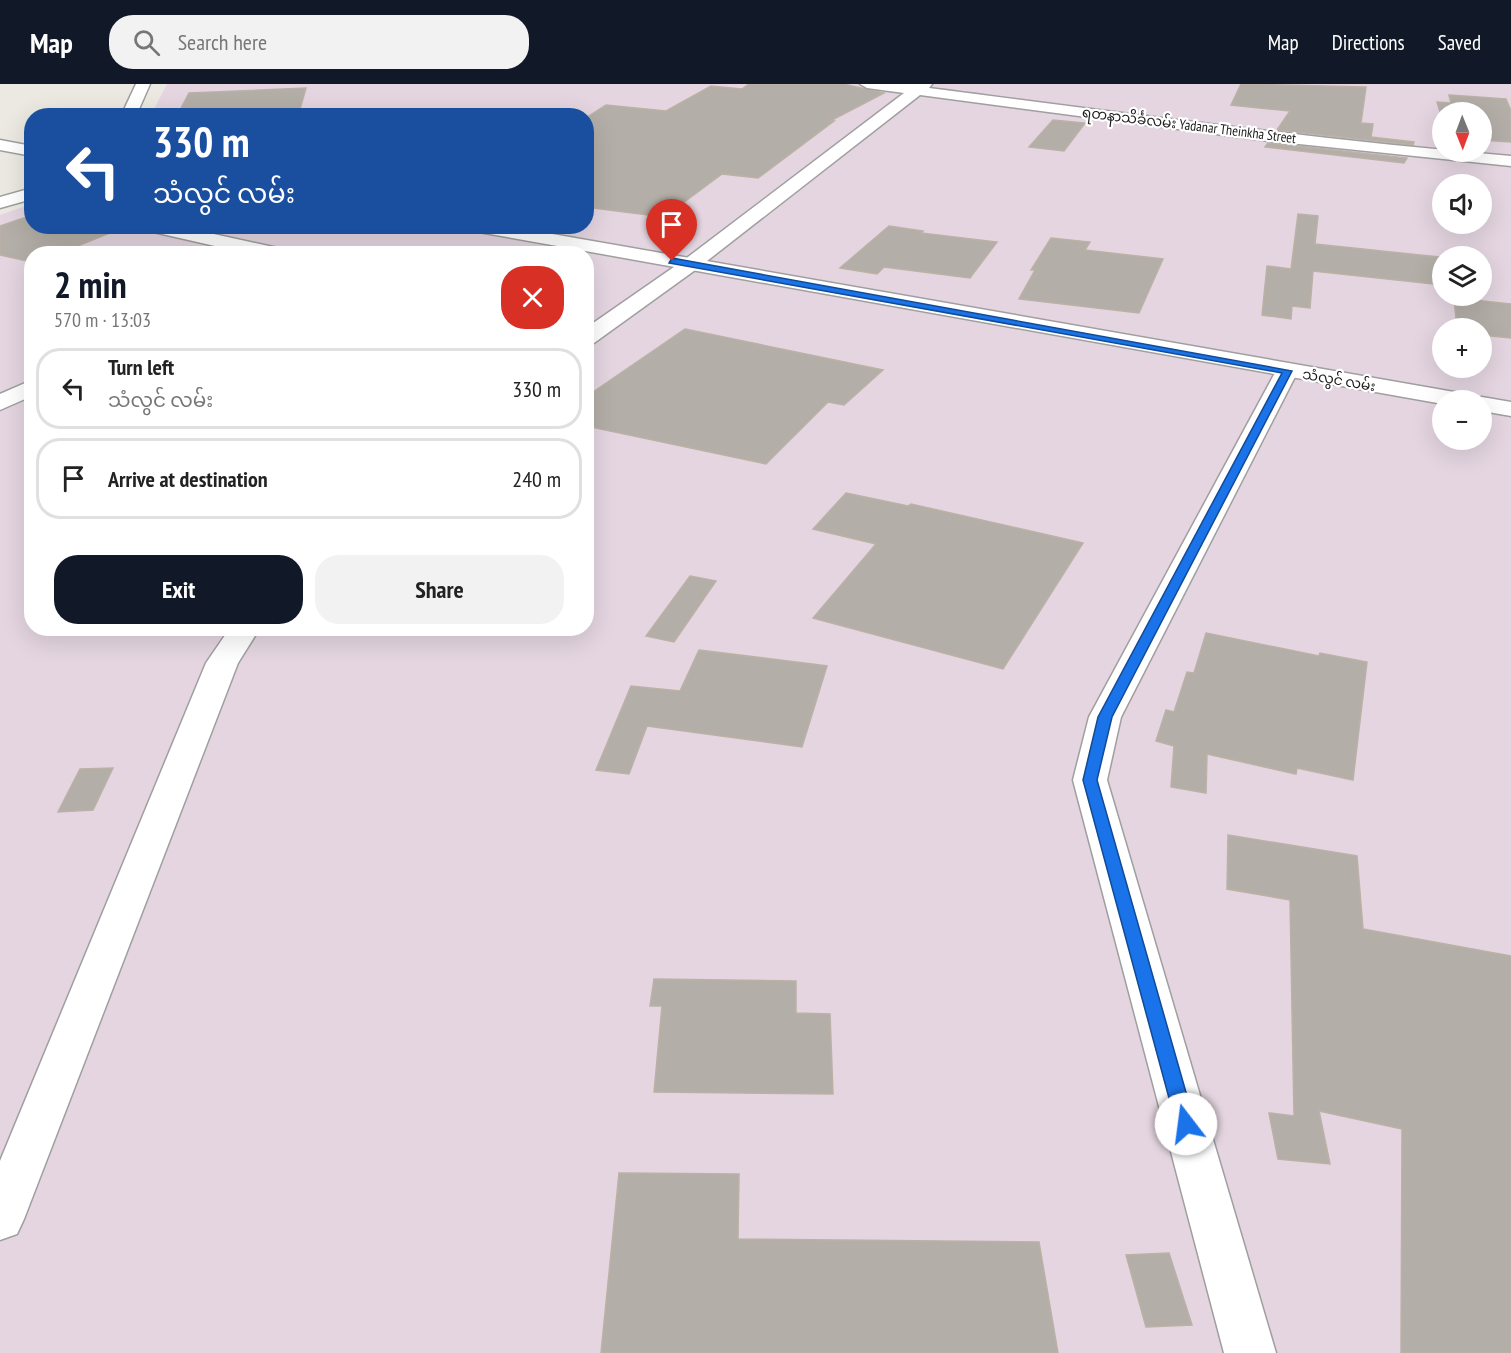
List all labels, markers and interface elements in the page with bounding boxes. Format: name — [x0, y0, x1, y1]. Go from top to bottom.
search box — [109, 15, 529, 69]
text: Map — [30, 24, 73, 61]
icon: search — [130, 26, 163, 59]
text: Search here — [178, 28, 267, 56]
text: Map — [1268, 29, 1299, 56]
text: Directions — [1332, 29, 1405, 56]
text: Saved — [1438, 29, 1481, 56]
street label: ရတနာသိင်္ခလမ်း Yadanar Theinkha Street — [1081, 102, 1297, 150]
north arrow — [1432, 102, 1492, 162]
map controls — [1432, 102, 1492, 450]
text: 330 m — [153, 114, 250, 169]
icon: left — [54, 132, 132, 210]
button: sound — [1432, 174, 1492, 234]
text: သံလွင် လမ်း — [153, 176, 295, 210]
pin — [646, 199, 697, 261]
icon: arrive — [655, 208, 688, 241]
button: layers — [1432, 246, 1492, 306]
text: 2 min — [54, 261, 127, 308]
button: close — [501, 266, 564, 329]
text: 570 m · 13:03 — [54, 307, 151, 333]
button: + — [1432, 318, 1492, 378]
text: Turn left — [108, 353, 174, 381]
street label: သံလွင် လမ်း — [1301, 364, 1377, 397]
icon: left — [57, 372, 90, 405]
text: 330 m — [512, 375, 561, 403]
text: သံလွင် လမ်း — [108, 387, 213, 413]
button: − — [1432, 390, 1492, 450]
icon: arrive — [57, 462, 90, 495]
text: Arrive at destination — [108, 465, 268, 493]
text: 240 m — [512, 465, 561, 493]
button: Exit — [54, 555, 303, 624]
button: Share — [315, 555, 564, 624]
position arrow — [1154, 1092, 1218, 1156]

